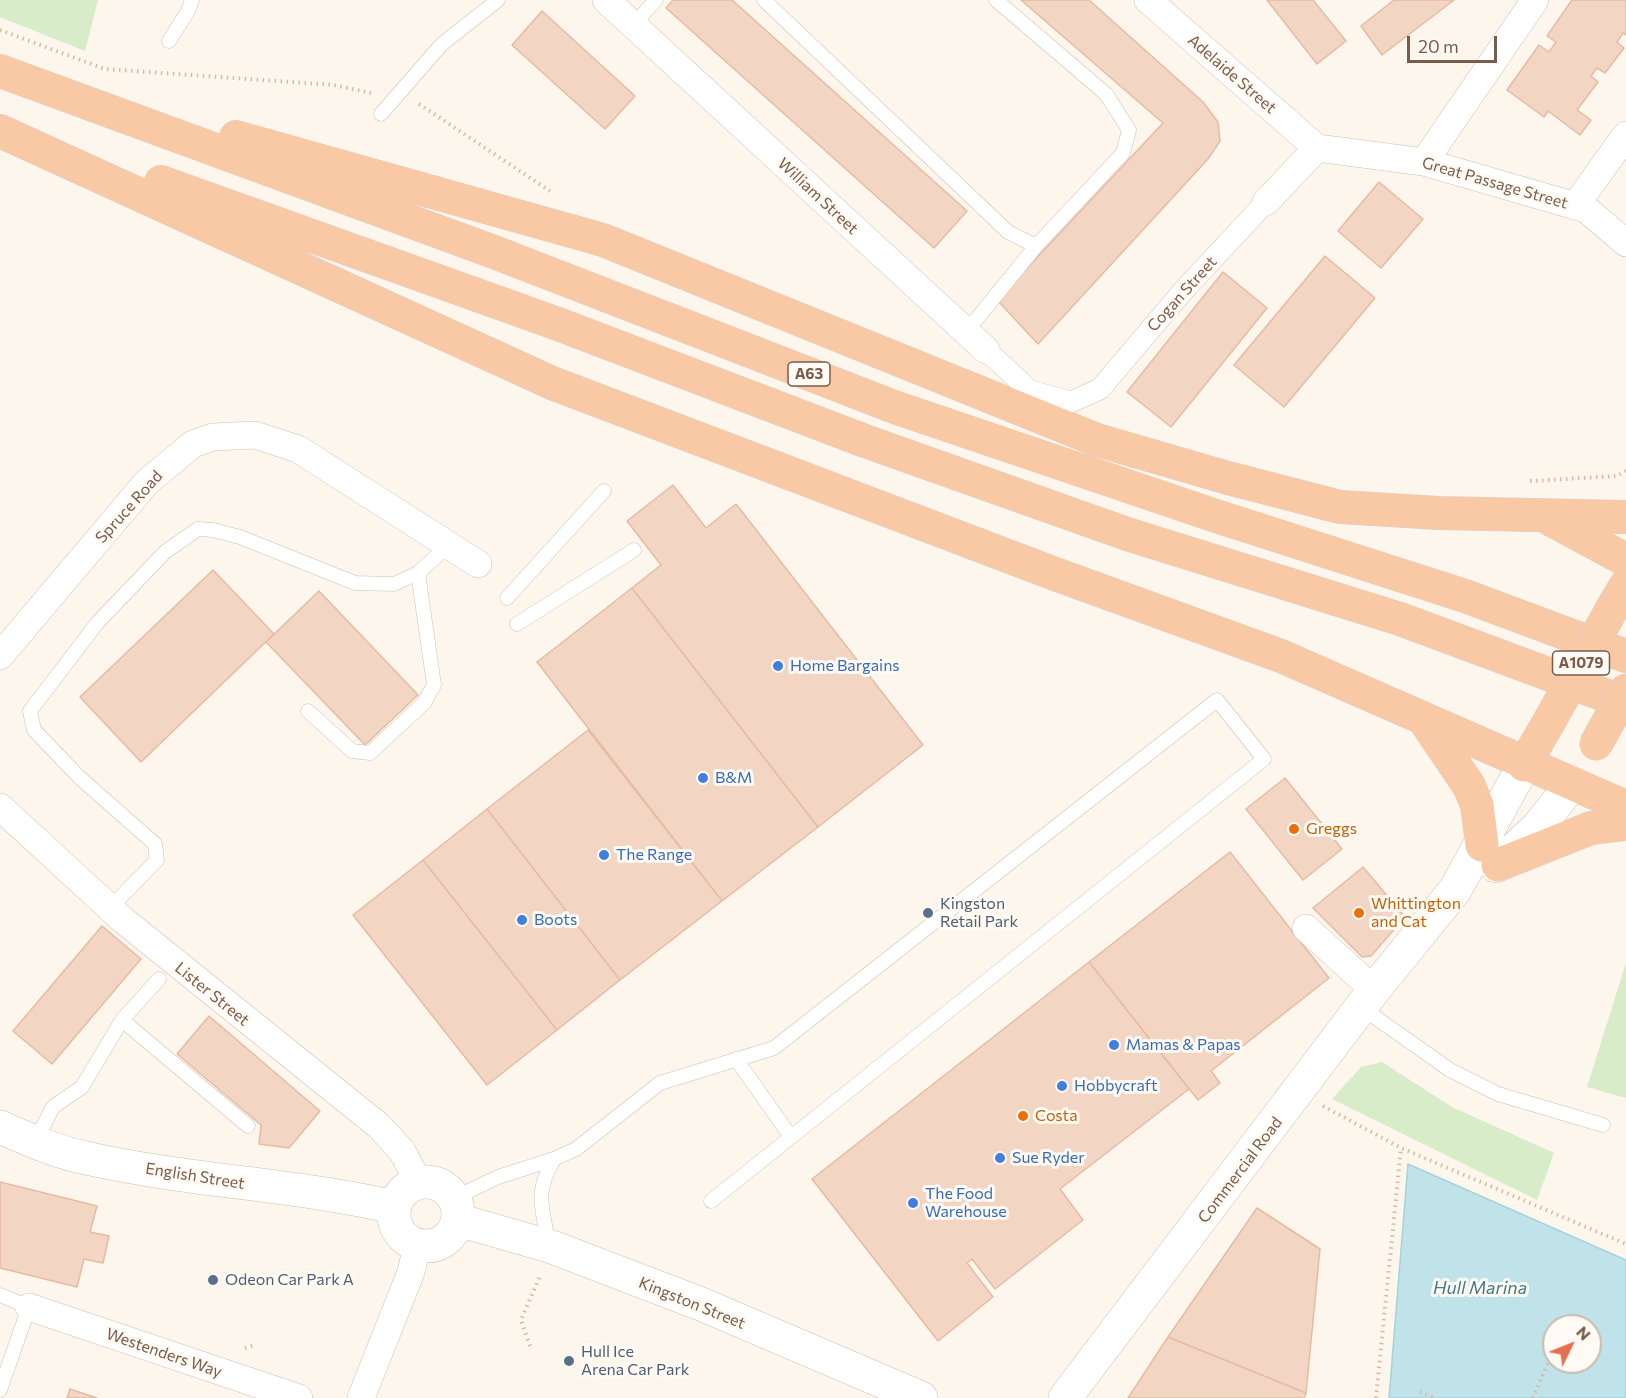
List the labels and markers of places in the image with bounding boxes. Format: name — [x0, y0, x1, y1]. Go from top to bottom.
place label: Home Bargains — [790, 656, 900, 676]
marker: Home Bargains — [771, 659, 785, 673]
place label: B&M — [715, 768, 752, 788]
marker: B&M — [696, 771, 710, 785]
place label: Greggs — [1306, 819, 1357, 839]
marker: Greggs — [1287, 822, 1301, 836]
place label: The Range — [616, 845, 692, 865]
marker: The Range — [597, 848, 611, 862]
place label: Kingston Retail Park — [940, 894, 1018, 932]
place label: Whittington and Cat — [1371, 894, 1461, 932]
marker: Kingston Retail Park — [921, 906, 935, 920]
marker: Whittington and Cat — [1352, 906, 1366, 920]
place label: Boots — [534, 910, 577, 930]
marker: Boots — [515, 913, 529, 927]
place label: Mamas & Papas — [1126, 1035, 1241, 1055]
marker: Mamas & Papas — [1107, 1038, 1121, 1052]
place label: Hobbycraft — [1074, 1076, 1158, 1096]
marker: Hobbycraft — [1055, 1079, 1069, 1093]
place label: Costa — [1035, 1106, 1078, 1126]
marker: Costa — [1016, 1109, 1030, 1123]
place label: Sue Ryder — [1012, 1148, 1085, 1168]
marker: Sue Ryder — [993, 1151, 1007, 1165]
place label: The Food Warehouse — [925, 1184, 1007, 1222]
marker: The Food Warehouse — [906, 1196, 920, 1210]
place label: Odeon Car Park A — [225, 1270, 354, 1290]
marker: Odeon Car Park A — [206, 1273, 220, 1287]
place label: Hull Ice Arena Car Park — [581, 1342, 689, 1380]
marker: Hull Ice Arena Car Park — [562, 1354, 576, 1368]

